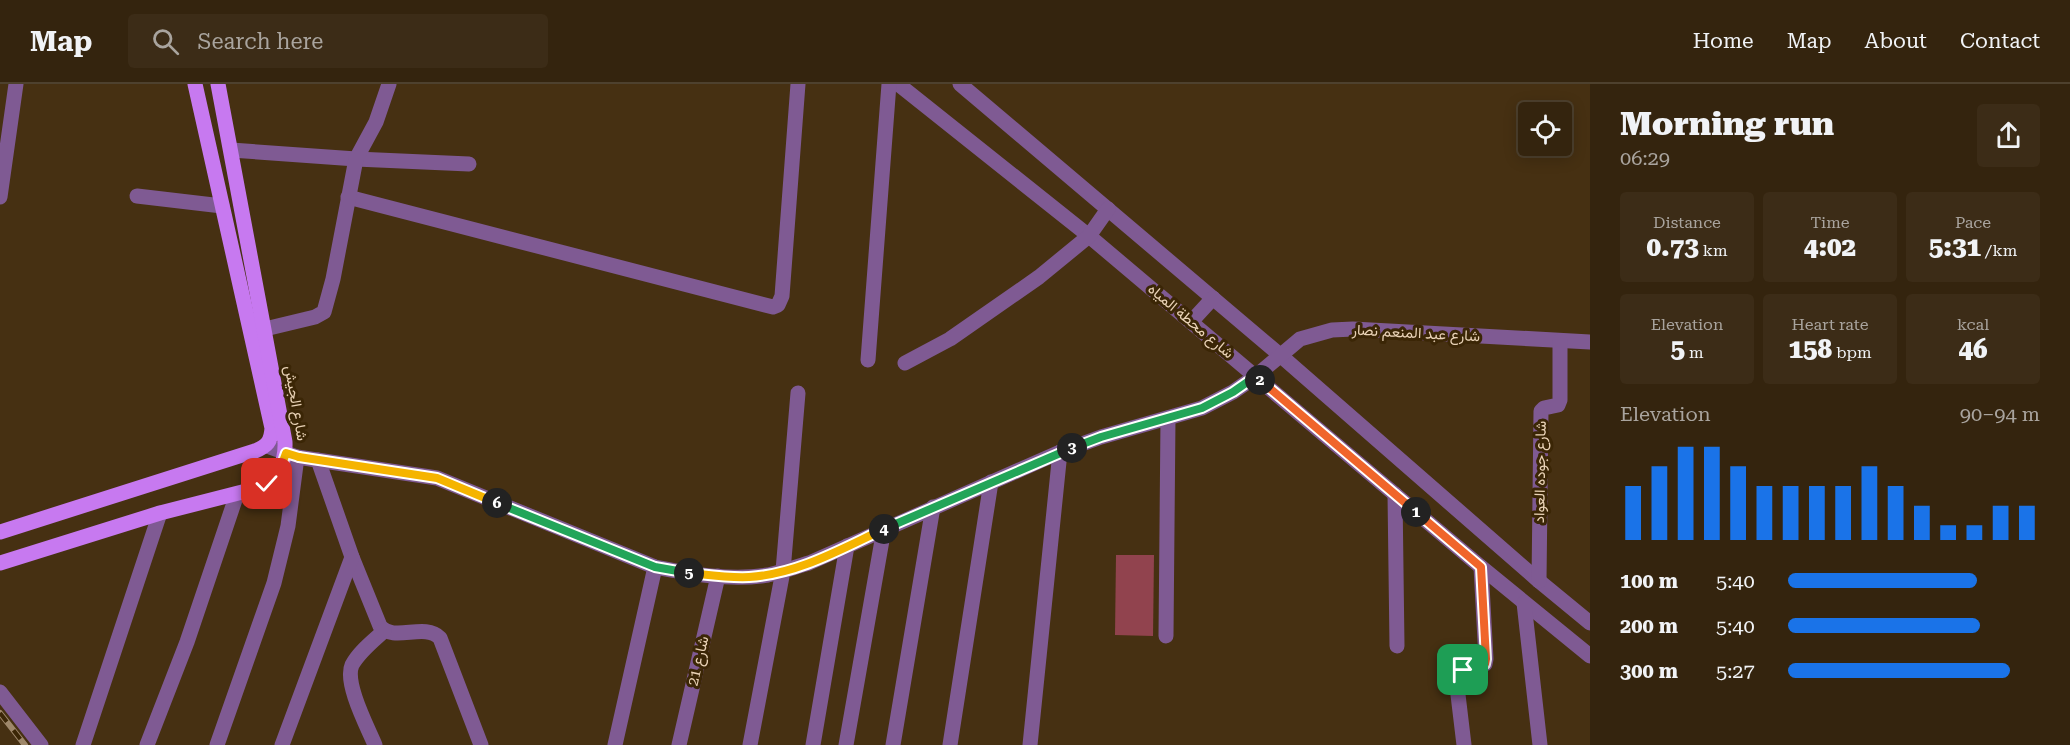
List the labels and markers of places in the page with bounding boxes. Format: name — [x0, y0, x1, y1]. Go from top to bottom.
pin: 2 — [1245, 365, 1275, 395]
pin: 3 — [1057, 433, 1087, 463]
pin — [241, 458, 292, 509]
pin: 6 — [482, 488, 512, 518]
pin: 1 — [1401, 497, 1431, 527]
pin: 4 — [869, 514, 899, 544]
pin: 5 — [674, 558, 704, 588]
pin — [1437, 644, 1488, 695]

